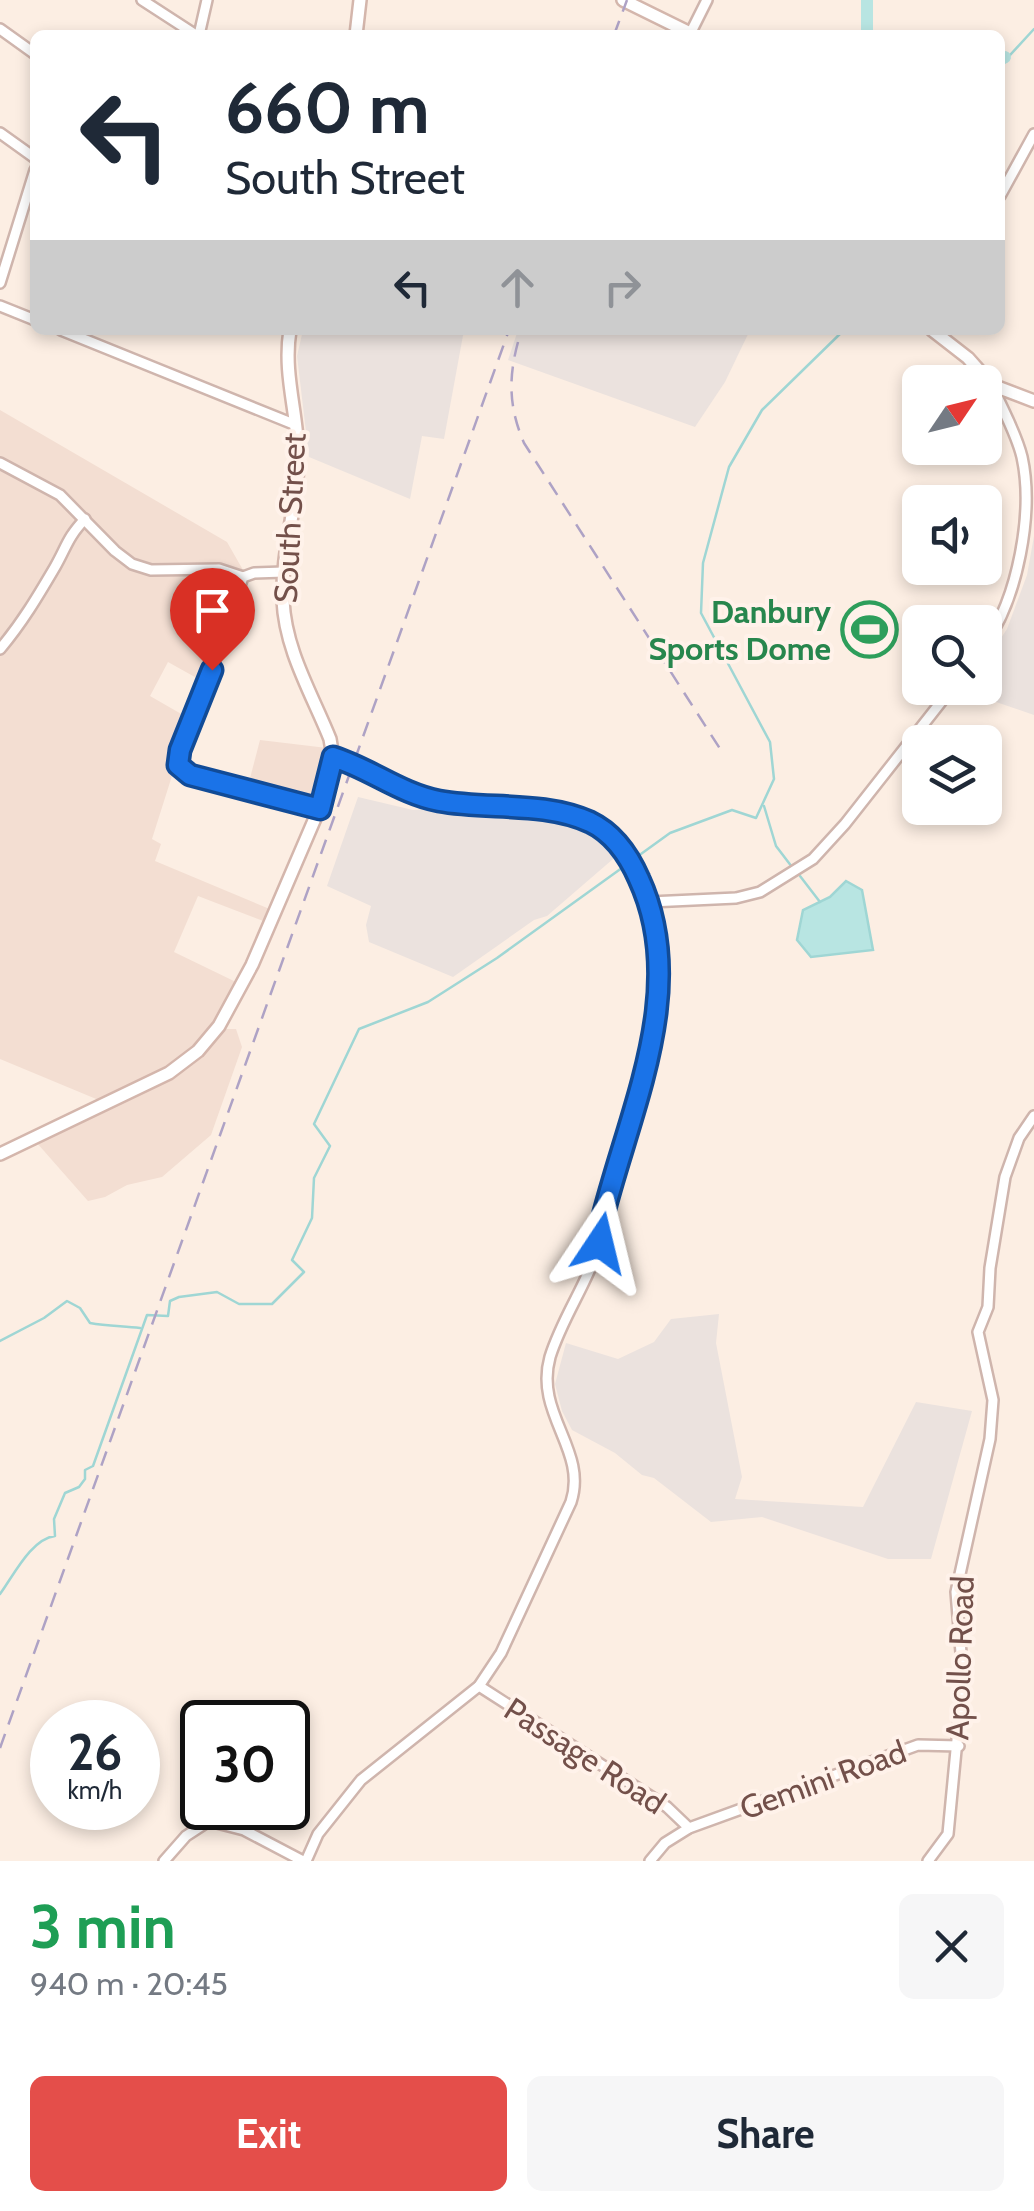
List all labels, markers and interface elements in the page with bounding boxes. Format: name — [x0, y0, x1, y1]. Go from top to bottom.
text: 660 m — [225, 65, 430, 151]
icon: left — [60, 70, 190, 200]
text: South Street — [225, 151, 465, 205]
icon: left — [385, 260, 440, 315]
icon: ahead — [490, 260, 545, 315]
icon: right — [595, 260, 650, 315]
north arrow — [902, 365, 1002, 465]
map controls — [902, 365, 1002, 825]
street label: South Street — [266, 432, 313, 604]
button: sound — [902, 485, 1002, 585]
pin — [170, 568, 255, 671]
icon: arrive — [185, 583, 240, 638]
place label: Danbury Sports Dome — [648, 592, 832, 668]
sports icon: Danbury Sports Dome — [840, 600, 900, 660]
button: search — [902, 605, 1002, 705]
button: layers — [902, 725, 1002, 825]
position arrow — [548, 1191, 652, 1295]
street label: Apollo Road — [937, 1575, 982, 1741]
street label: Passage Road — [497, 1689, 673, 1822]
speed limit sign: 30 — [180, 1700, 310, 1830]
text: 26 — [68, 1722, 122, 1783]
street label: Gemini Road — [734, 1731, 911, 1828]
text: km/h — [68, 1775, 122, 1805]
text: 3 min — [30, 1890, 176, 1963]
button: close — [899, 1894, 1004, 1999]
text: 940 m · 20:45 — [30, 1964, 228, 2003]
button: Exit — [30, 2076, 507, 2191]
button: Share — [527, 2076, 1004, 2191]

